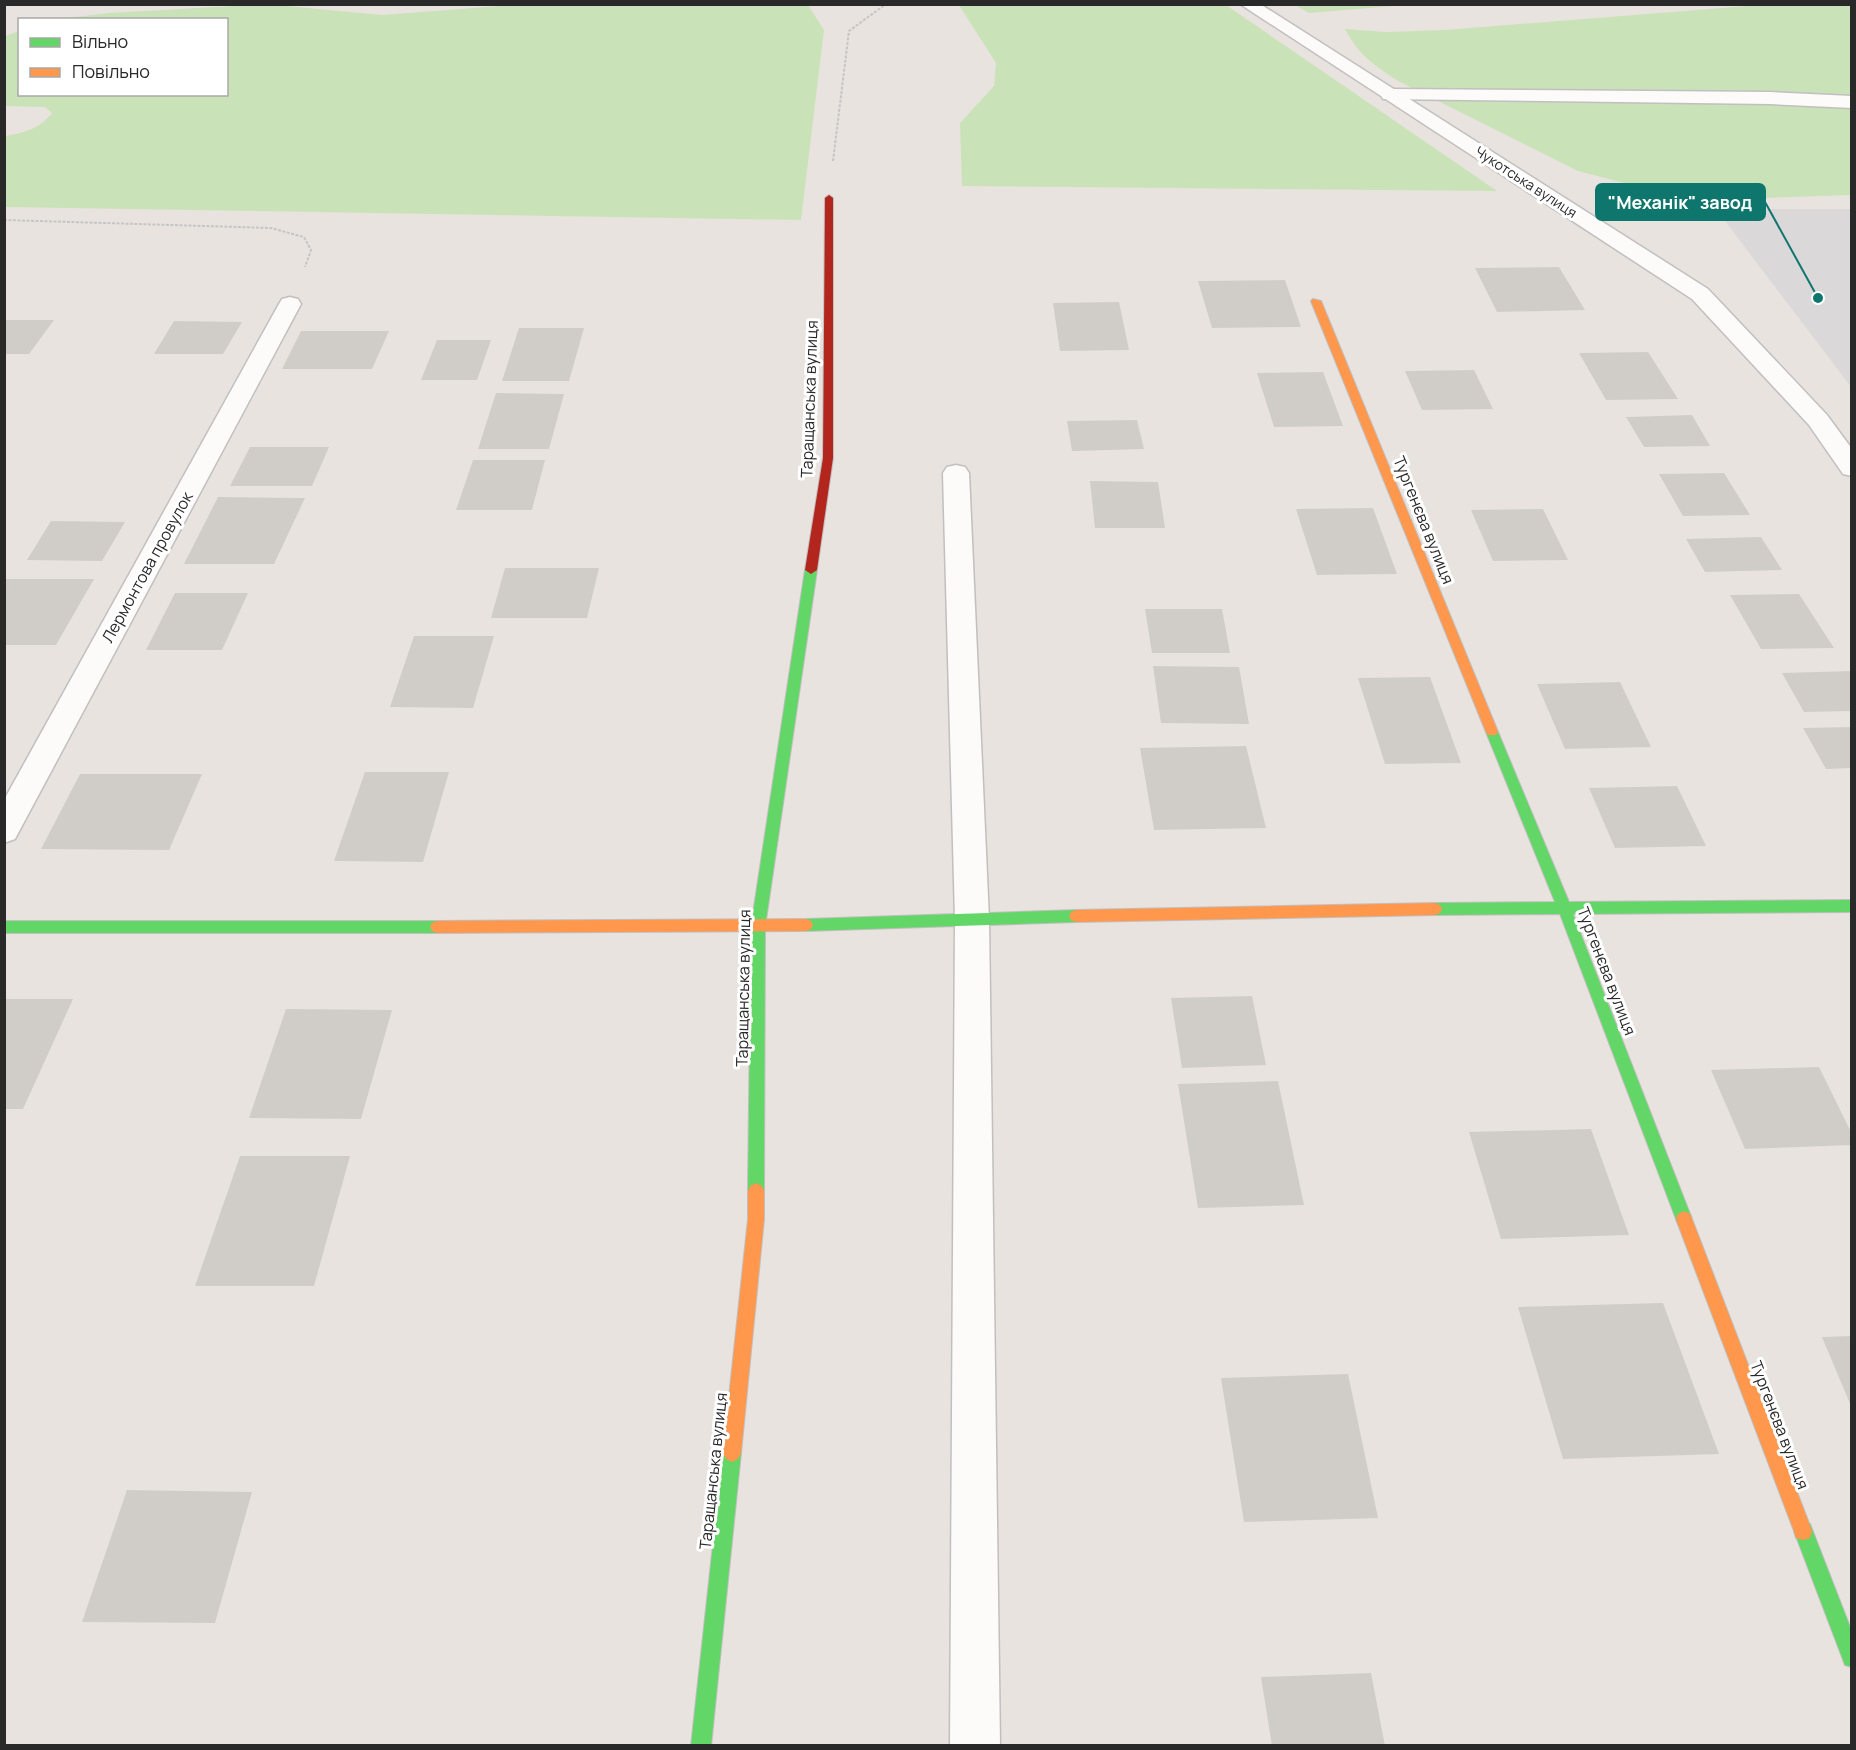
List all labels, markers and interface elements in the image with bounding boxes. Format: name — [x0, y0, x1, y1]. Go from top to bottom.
legend — [18, 18, 228, 96]
text: Вільно — [72, 29, 128, 53]
text: Повільно — [72, 59, 150, 83]
street label: Чукотська вулиця — [1472, 141, 1581, 222]
callout: "Механік" завод — [1596, 184, 1765, 220]
text: "Механік" завод — [1608, 190, 1752, 214]
street label: Таращанська вулиця — [795, 320, 823, 478]
street label: Тургенєва вулиця — [1388, 453, 1460, 587]
street label: Лермонтова провулок — [96, 487, 198, 646]
street label: Тургенєва вулиця — [1572, 904, 1642, 1038]
street label: Таращанська вулиця — [731, 909, 755, 1067]
street label: Тургенєва вулиця — [1745, 1358, 1815, 1492]
street label: Таращанська вулиця — [694, 1392, 732, 1550]

